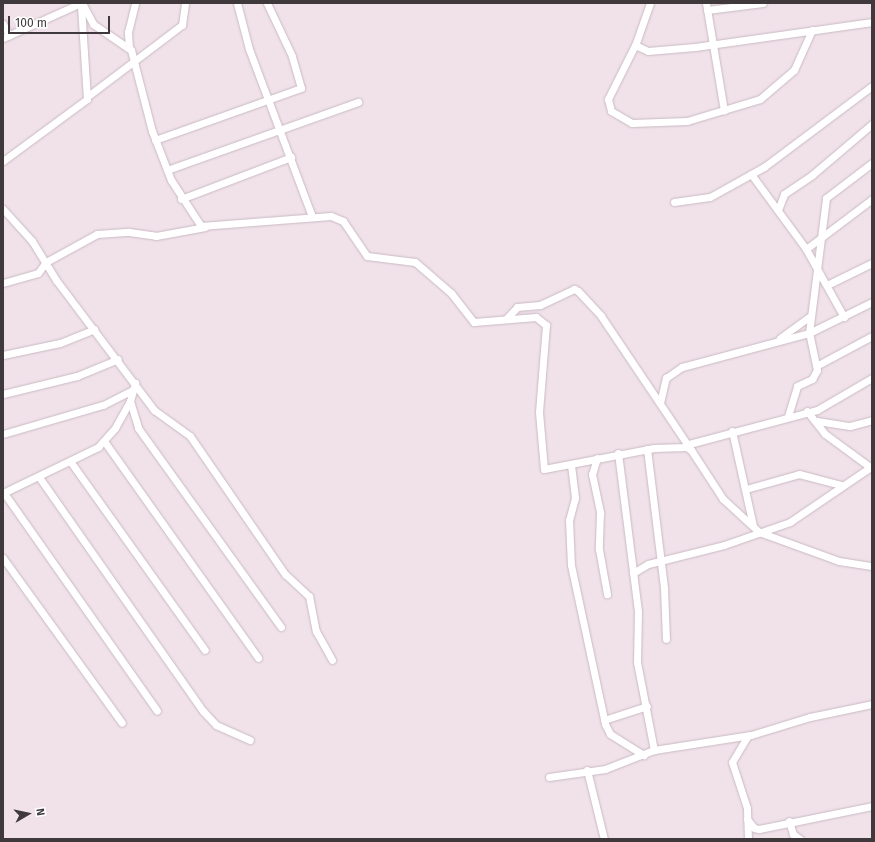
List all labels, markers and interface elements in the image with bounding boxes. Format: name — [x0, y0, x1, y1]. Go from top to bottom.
scale bar — [10, 8, 112, 34]
text: 100 m — [15, 16, 47, 30]
north arrow — [8, 794, 48, 834]
text: N — [33, 807, 47, 817]

